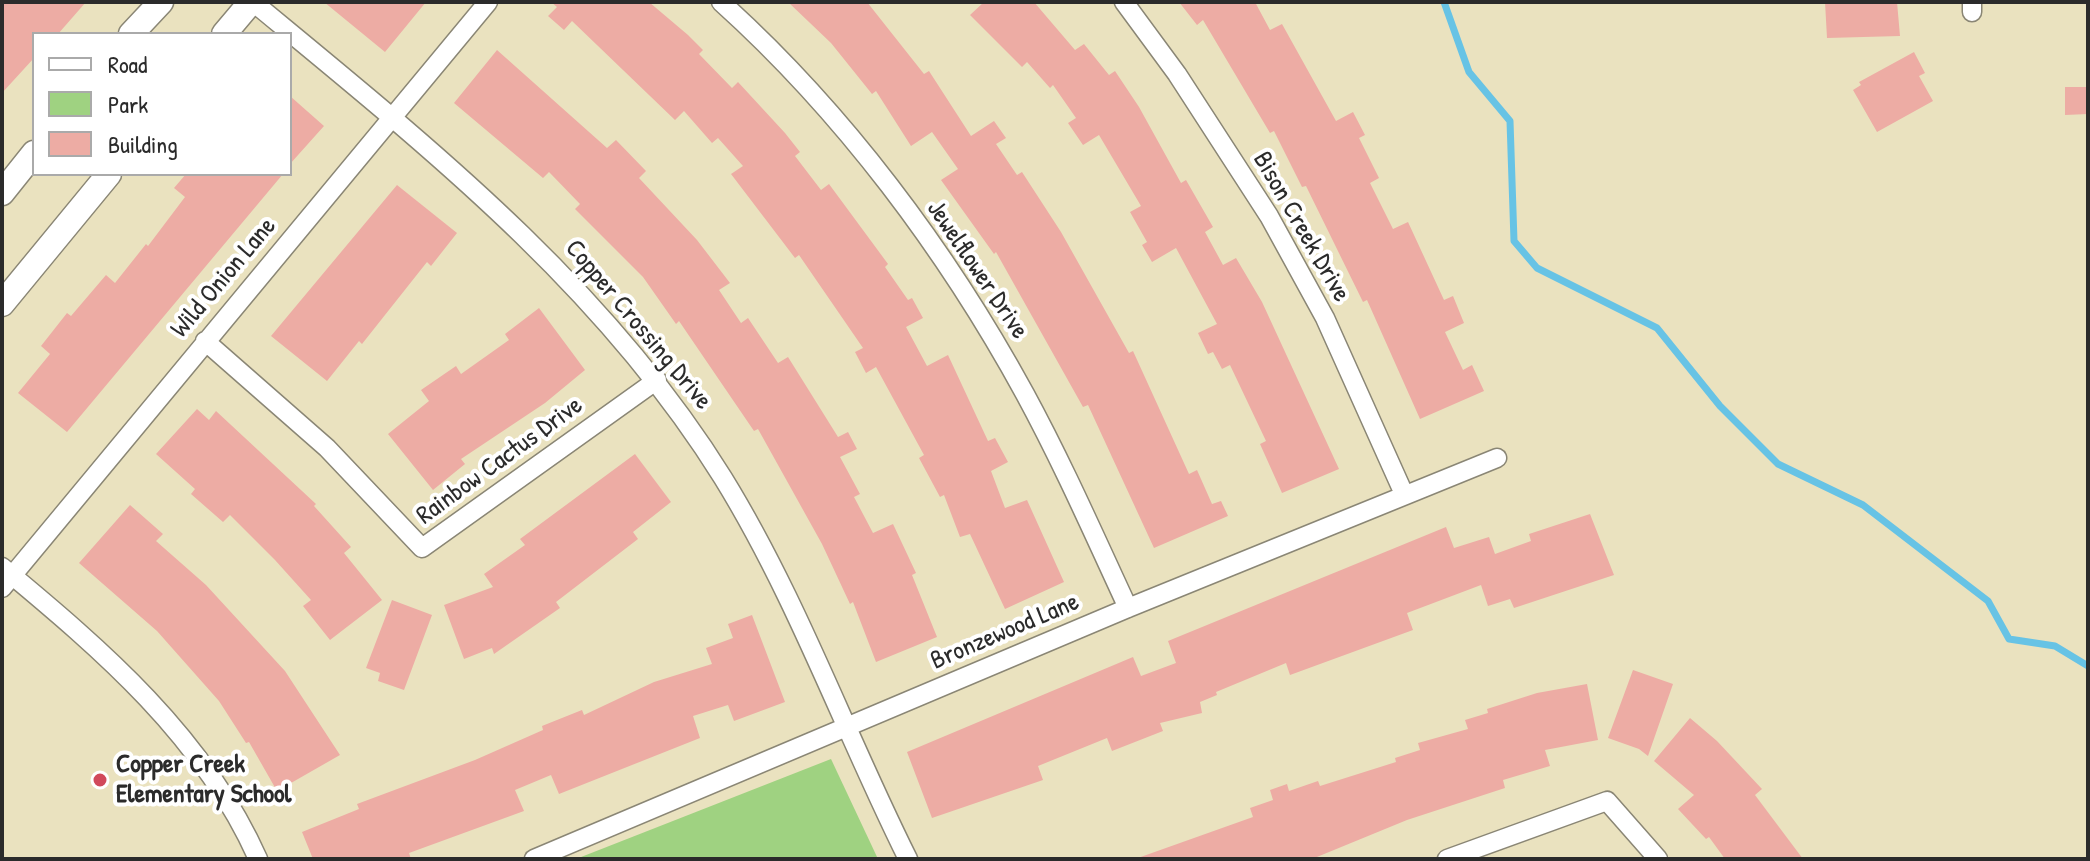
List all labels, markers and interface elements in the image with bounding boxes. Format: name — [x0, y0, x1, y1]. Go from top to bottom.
legend — [32, 32, 292, 176]
text: Road — [108, 48, 147, 80]
text: Park — [108, 88, 148, 120]
text: Building — [108, 128, 178, 160]
street label: Bison Creek Drive — [1246, 147, 1356, 307]
street label: Jewelflower Drive — [919, 195, 1035, 345]
street label: Wild Onion Lane — [165, 212, 283, 344]
street label: Copper Crossing Drive — [558, 234, 718, 416]
street label: Rainbow Cactus Drive — [411, 390, 589, 532]
street label: Bronzewood Lane — [926, 587, 1084, 677]
place label: Copper Creek Elementary School — [116, 749, 291, 810]
marker: Copper Creek Elementary School — [91, 771, 109, 789]

